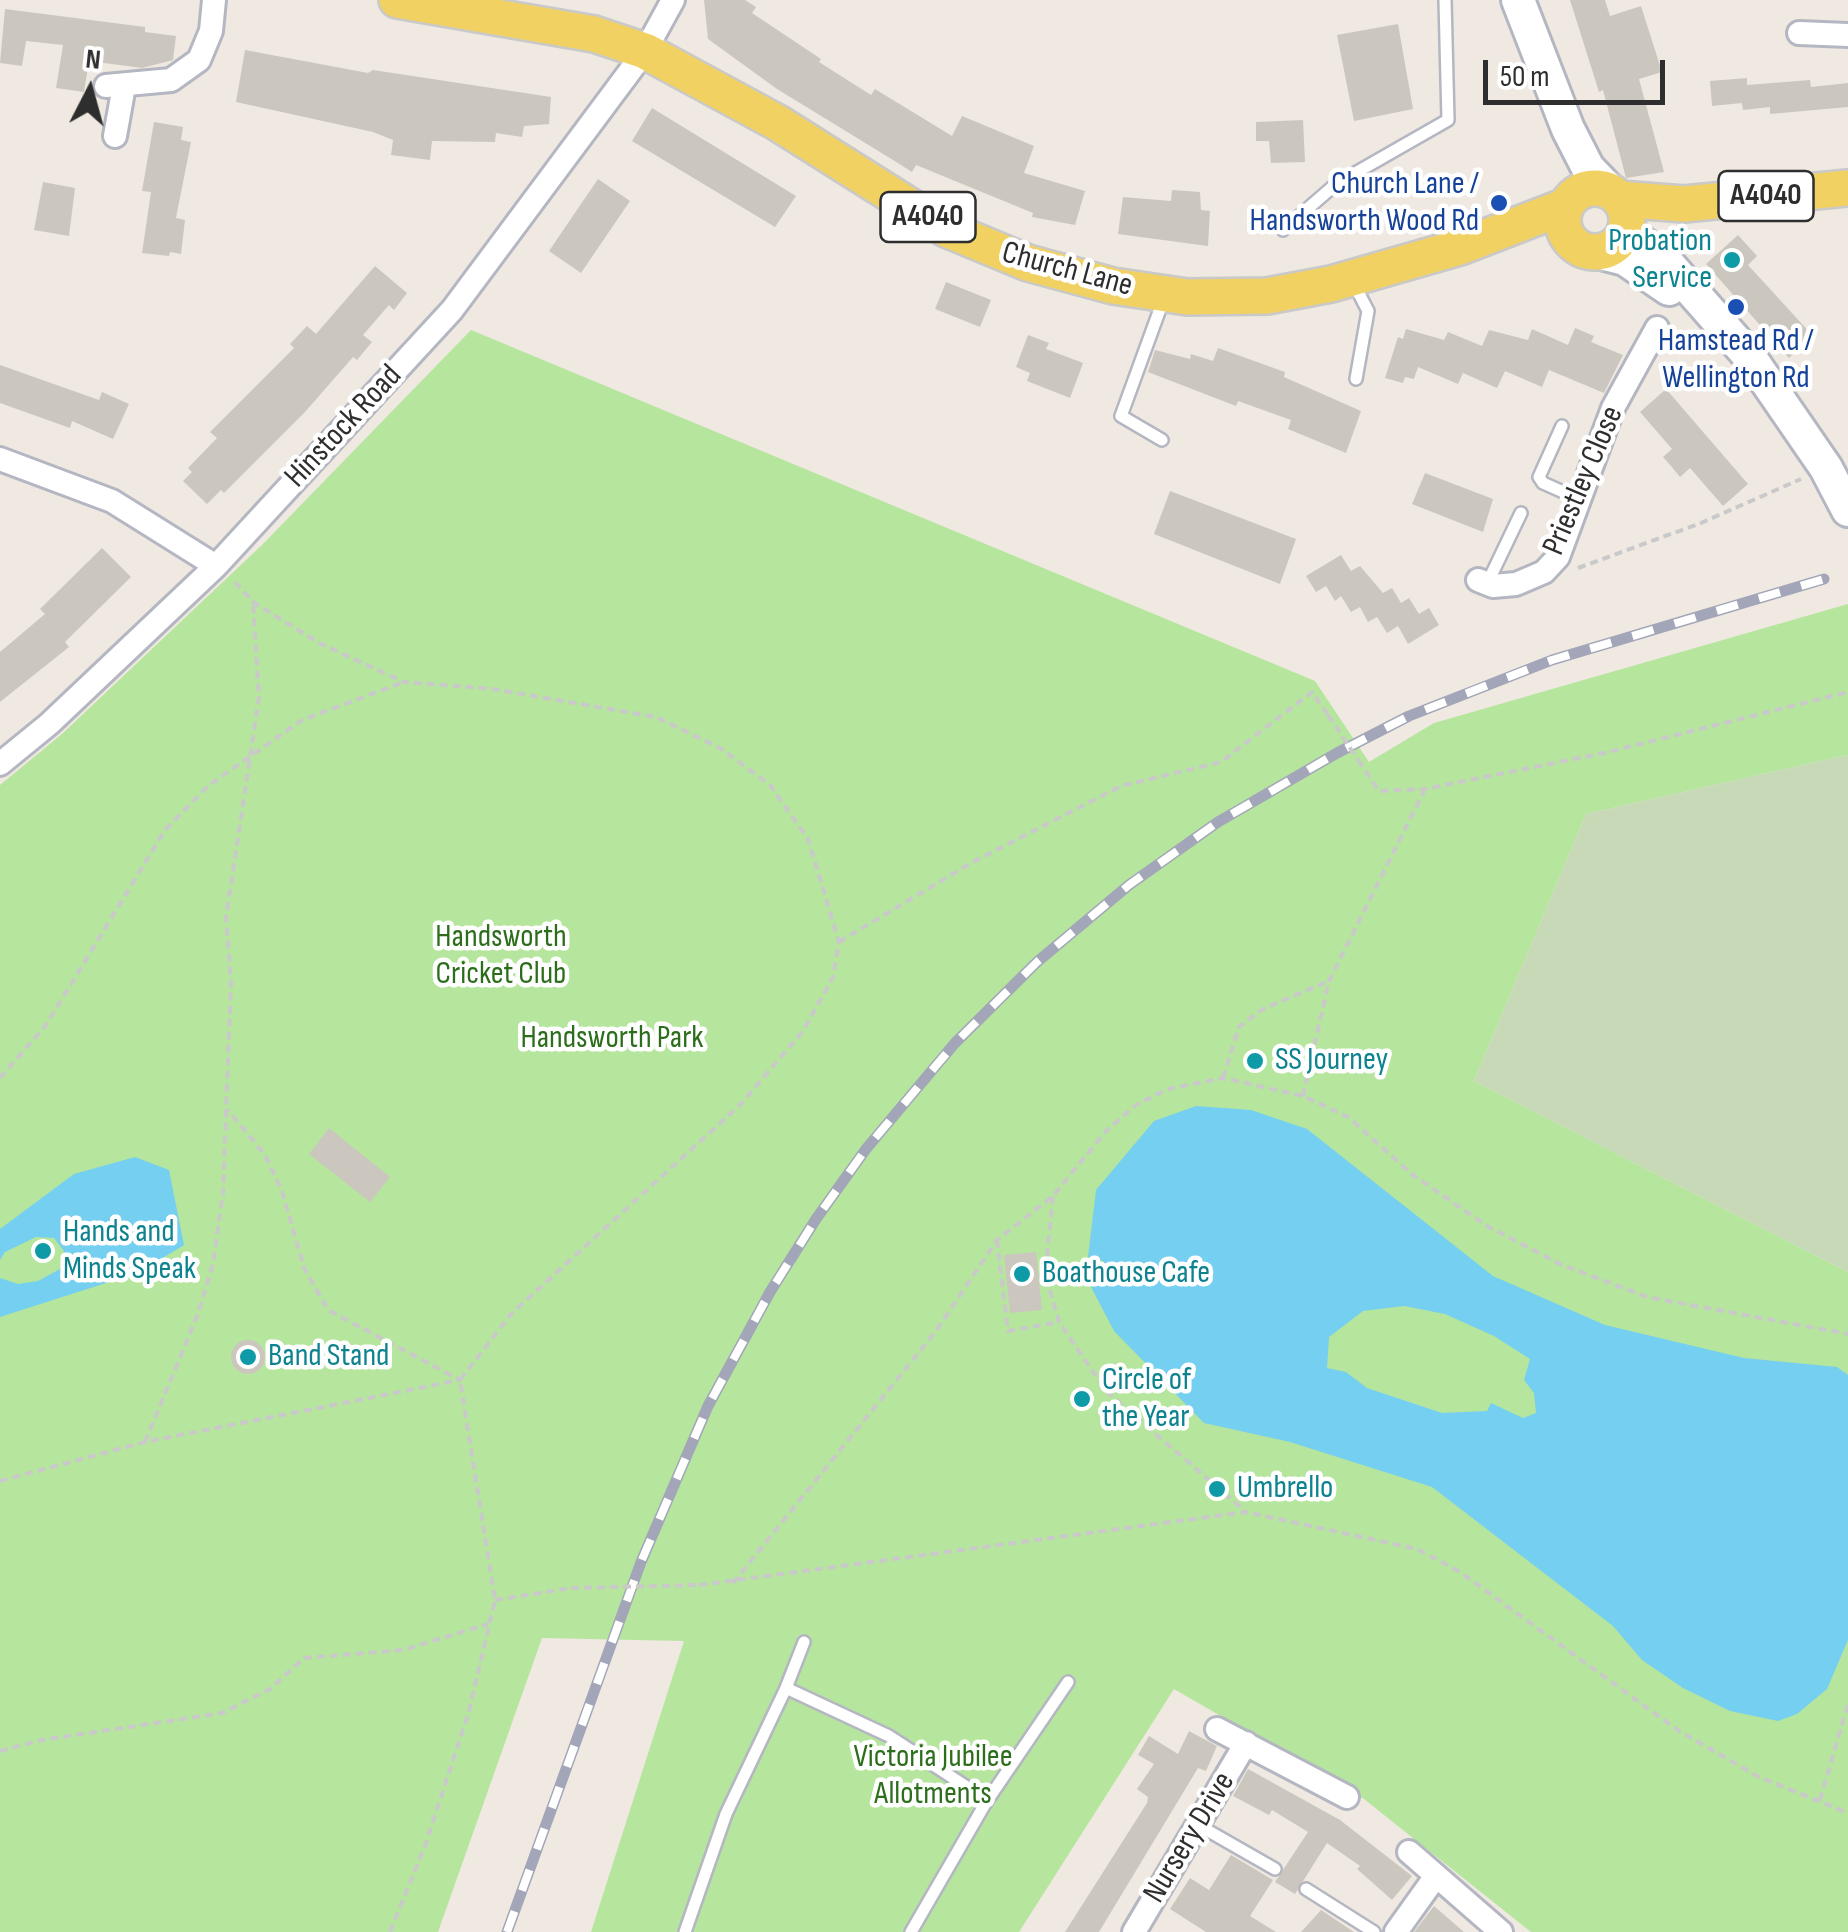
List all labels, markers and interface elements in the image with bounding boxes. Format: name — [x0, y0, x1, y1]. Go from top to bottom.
north arrow — [40, 40, 140, 140]
scale bar — [1488, 40, 1670, 102]
text: N — [84, 42, 102, 77]
text: 50 m — [1500, 59, 1549, 95]
place label: Church Lane / Handsworth Wood Rd — [1250, 166, 1479, 241]
road number: A4040 — [1718, 171, 1814, 221]
road number: A4040 — [880, 192, 976, 242]
marker: Church Lane / Handsworth Wood Rd — [1488, 192, 1510, 214]
place label: Probation Service — [1608, 223, 1712, 298]
street label: Church Lane — [998, 234, 1136, 306]
marker: Probation Service — [1721, 249, 1743, 271]
marker: Hamstead Rd / Wellington Rd — [1725, 296, 1747, 318]
place label: Hamstead Rd / Wellington Rd — [1658, 323, 1814, 398]
street label: Hinstock Road — [278, 358, 410, 496]
street label: Priestley Close — [1535, 401, 1633, 561]
park label: Handsworth Cricket Club — [435, 919, 567, 994]
park label: Handsworth Park — [520, 1020, 704, 1058]
place label: SS Journey — [1275, 1042, 1388, 1080]
marker: SS Journey — [1244, 1050, 1266, 1072]
place label: Hands and Minds Speak — [63, 1214, 196, 1289]
marker: Hands and Minds Speak — [32, 1240, 54, 1262]
place label: Boathouse Cafe — [1042, 1255, 1210, 1293]
marker: Boathouse Cafe — [1011, 1263, 1033, 1285]
place label: Band Stand — [268, 1338, 389, 1376]
marker: Band Stand — [237, 1346, 259, 1368]
place label: Circle of the Year — [1102, 1362, 1191, 1437]
marker: Circle of the Year — [1071, 1388, 1093, 1410]
place label: Umbrello — [1237, 1470, 1333, 1508]
marker: Umbrello — [1206, 1478, 1228, 1500]
park label: Victoria Jubilee Allotments — [853, 1739, 1013, 1814]
street label: Nursery Drive — [1136, 1766, 1244, 1910]

